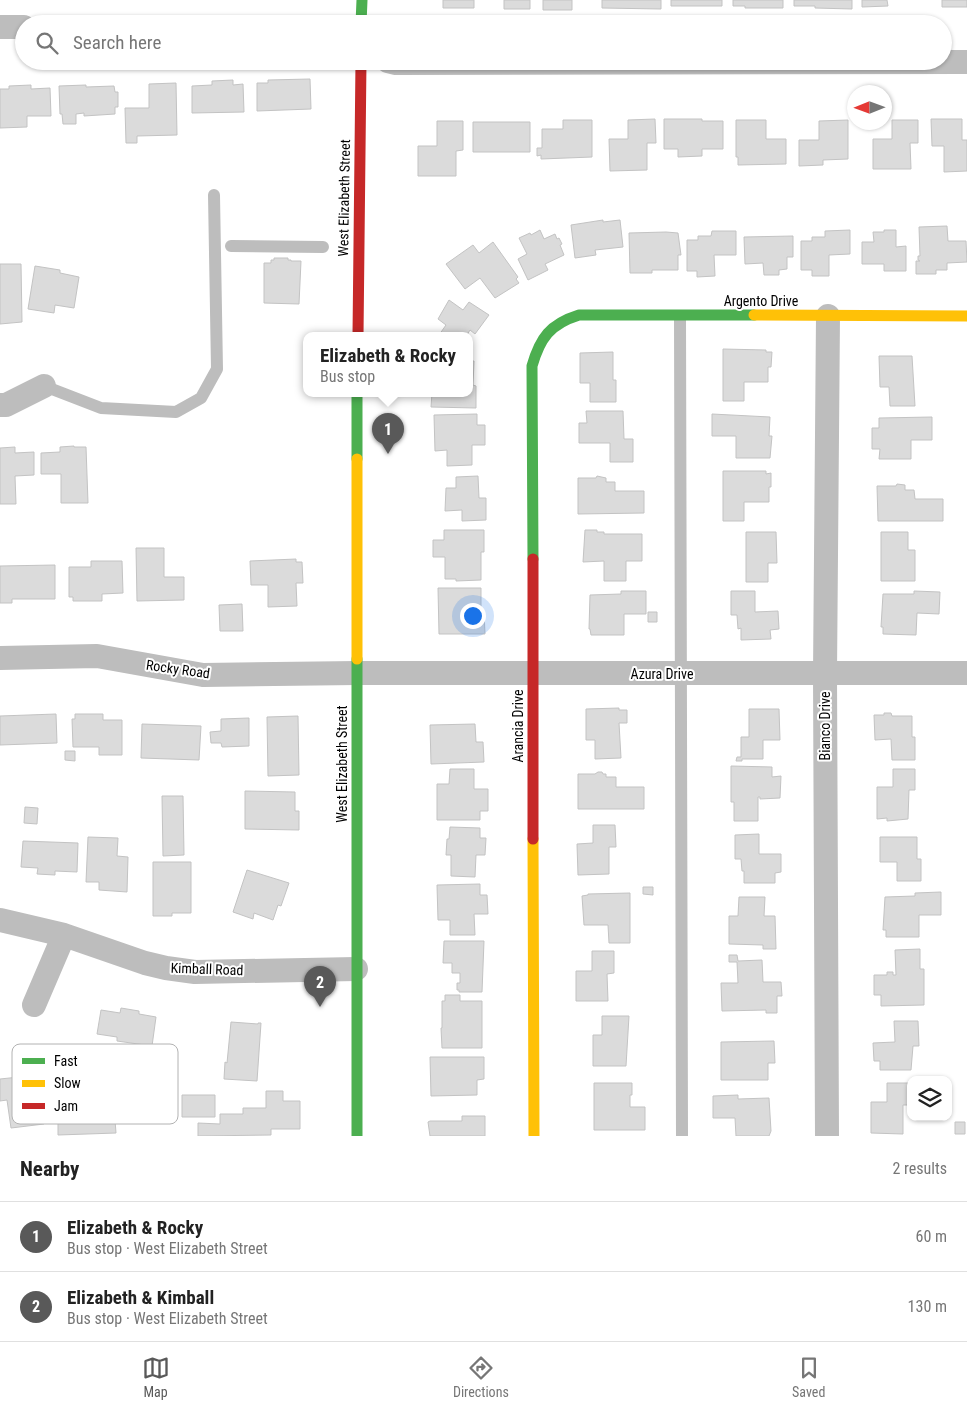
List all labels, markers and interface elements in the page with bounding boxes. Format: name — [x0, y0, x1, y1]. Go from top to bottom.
search box — [15, 15, 952, 70]
icon: search — [33, 29, 61, 57]
text: Search here — [73, 31, 161, 54]
north arrow — [847, 85, 892, 130]
street label: West Elizabeth Street — [335, 139, 353, 257]
street label: Argento Drive — [724, 293, 799, 309]
popup — [303, 332, 473, 397]
text: Elizabeth & Rocky — [320, 344, 456, 367]
text: Bus stop — [320, 367, 375, 386]
pin: 1 — [372, 413, 404, 454]
your location — [460, 603, 486, 629]
street label: Rocky Road — [145, 657, 211, 681]
street label: Azura Drive — [631, 666, 694, 682]
street label: Arancia Drive — [510, 689, 526, 763]
street label: Bianco Drive — [817, 691, 833, 760]
street label: West Elizabeth Street — [334, 705, 350, 823]
street label: Kimball Road — [170, 960, 244, 978]
pin: 2 — [304, 966, 336, 1007]
legend — [12, 1044, 178, 1124]
text: Fast — [54, 1053, 78, 1069]
text: Slow — [54, 1075, 81, 1091]
map controls — [907, 1076, 952, 1121]
button: layers — [907, 1076, 952, 1121]
text: Jam — [54, 1098, 78, 1114]
text: Nearby — [20, 1157, 79, 1181]
text: 2 results — [892, 1159, 947, 1178]
text: Elizabeth & Rocky — [67, 1216, 203, 1239]
text: 1 — [32, 1227, 40, 1246]
text: 60 m — [915, 1227, 947, 1246]
text: Bus stop · West Elizabeth Street — [67, 1239, 268, 1258]
text: Elizabeth & Kimball — [67, 1286, 214, 1309]
text: 2 — [32, 1297, 40, 1316]
text: 130 m — [908, 1297, 947, 1316]
text: Bus stop · West Elizabeth Street — [67, 1309, 268, 1328]
tab: Map — [142, 1354, 170, 1400]
tab: Directions — [453, 1354, 509, 1400]
tab: Saved — [792, 1354, 825, 1400]

